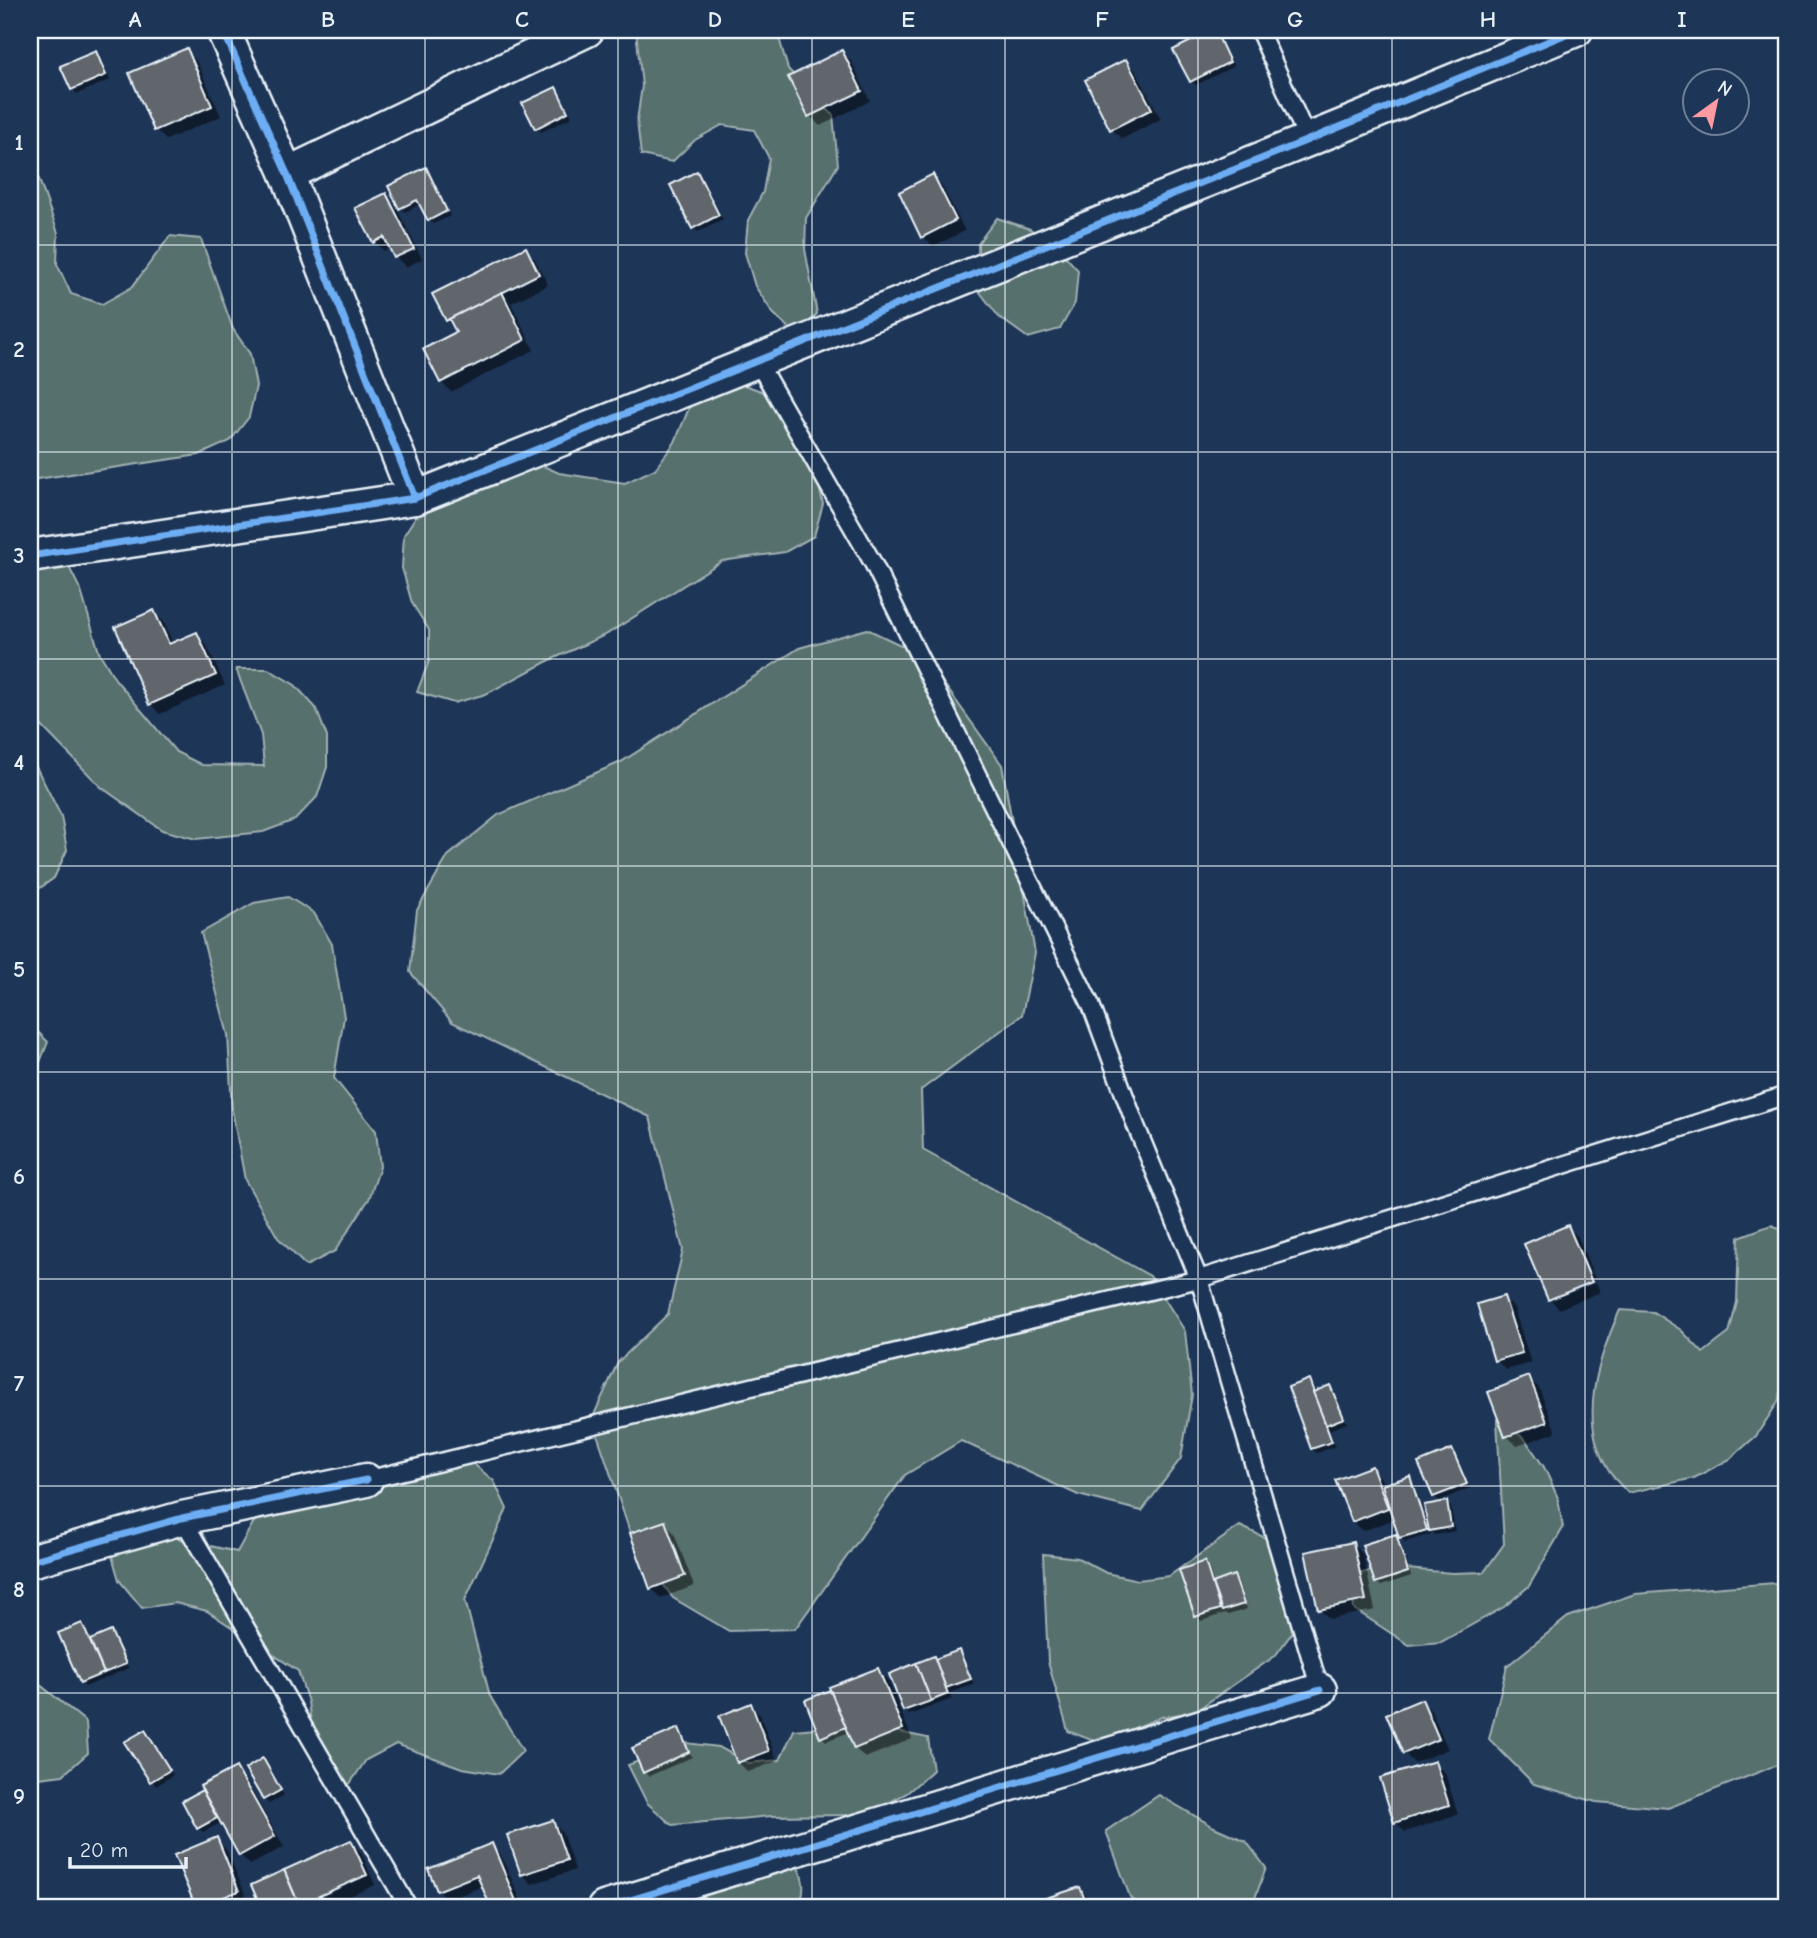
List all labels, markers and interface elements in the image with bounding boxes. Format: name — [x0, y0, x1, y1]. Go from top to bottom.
text: A — [129, 6, 142, 33]
text: B — [321, 6, 335, 33]
text: C — [515, 6, 529, 33]
text: D — [708, 6, 722, 33]
text: E — [901, 6, 915, 33]
text: F — [1095, 6, 1109, 33]
text: G — [1287, 6, 1303, 33]
text: H — [1480, 6, 1496, 33]
text: I — [1677, 6, 1687, 33]
north arrow — [1680, 66, 1750, 136]
text: N — [1714, 76, 1736, 101]
text: 1 — [14, 129, 24, 156]
text: 2 — [13, 336, 25, 363]
text: 3 — [13, 542, 25, 569]
text: 4 — [14, 749, 25, 776]
text: 5 — [13, 956, 25, 983]
text: 6 — [13, 1163, 25, 1190]
text: 7 — [14, 1370, 25, 1397]
text: 8 — [13, 1576, 25, 1603]
text: 9 — [13, 1783, 25, 1810]
scale bar — [70, 1826, 186, 1870]
text: 20 m — [80, 1838, 128, 1862]

